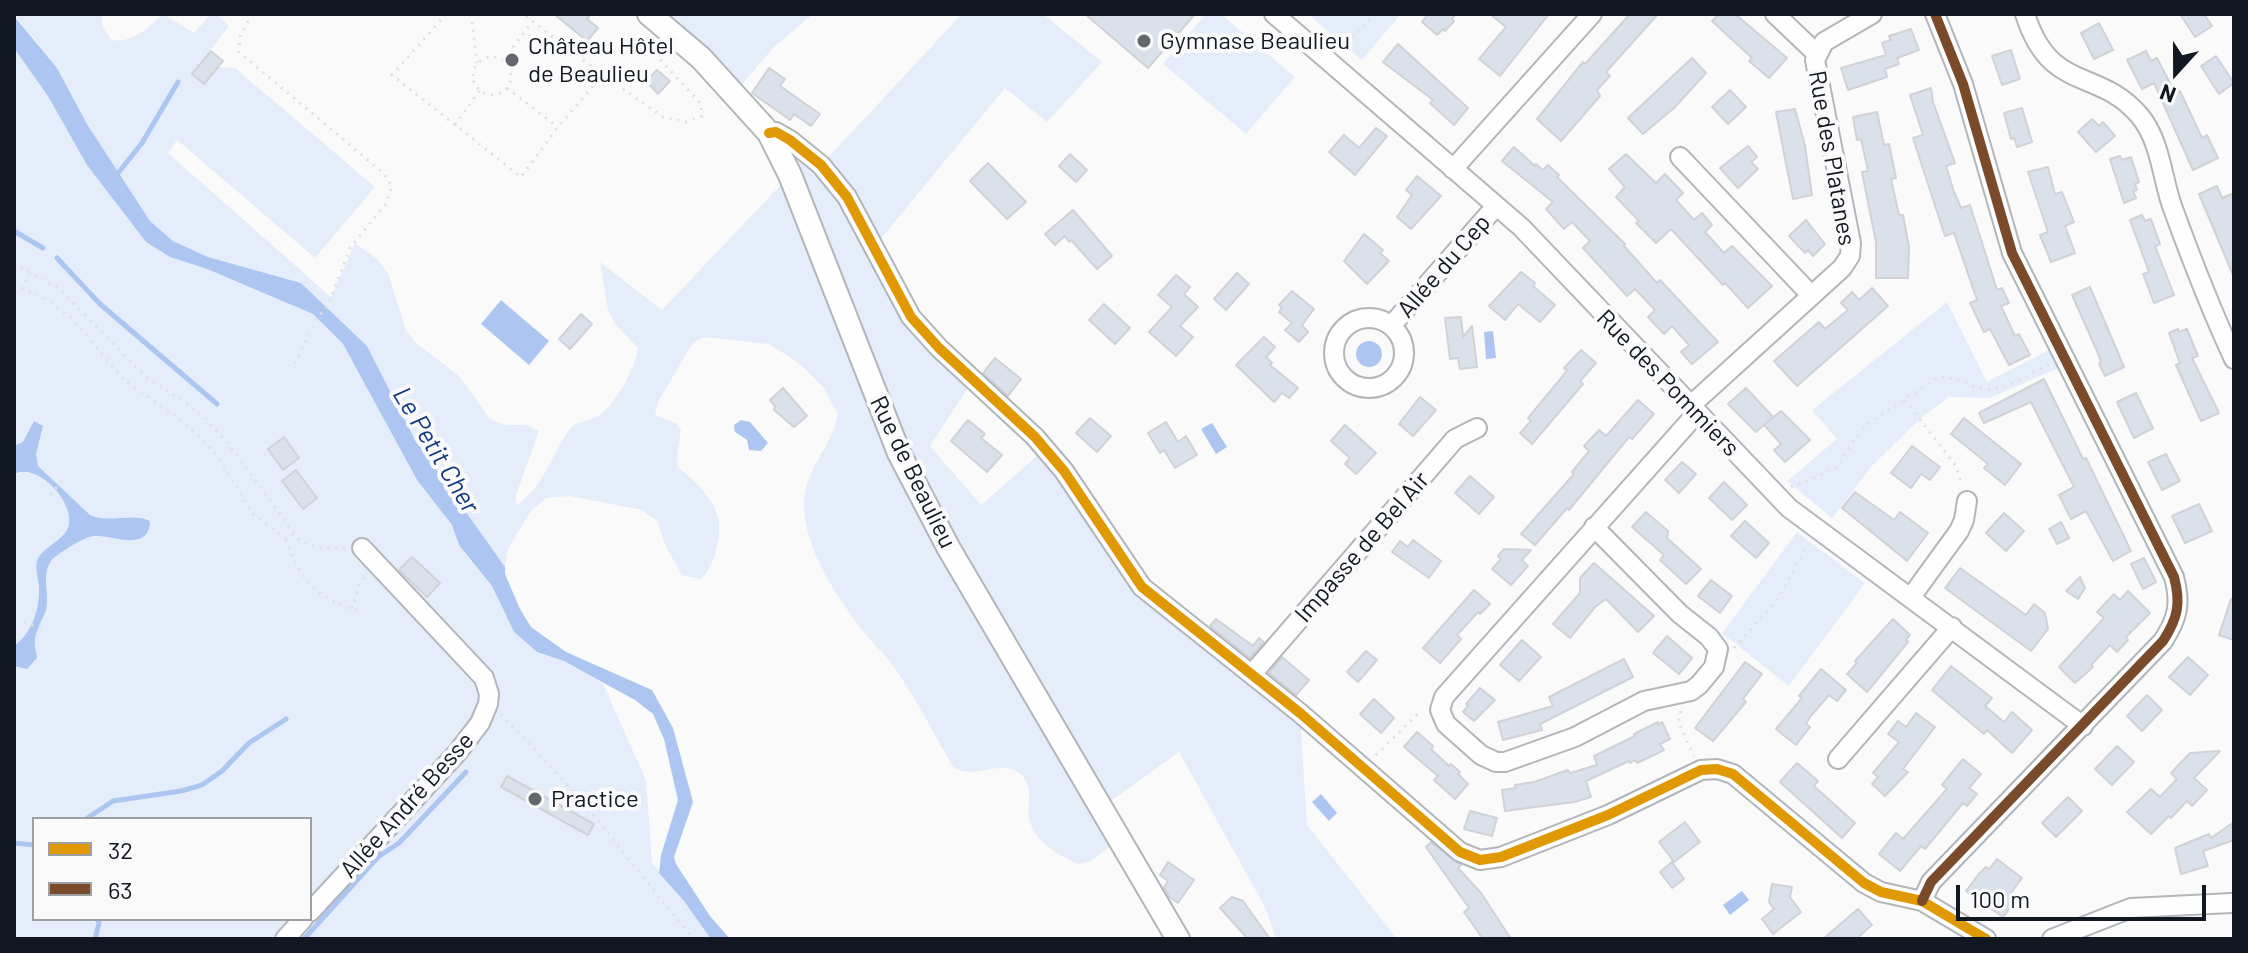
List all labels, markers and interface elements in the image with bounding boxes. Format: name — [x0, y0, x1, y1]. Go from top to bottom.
place label: Gymnase Beaulieu — [1160, 27, 1350, 55]
place label: Château Hôtel de Beaulieu — [528, 32, 674, 88]
marker: Gymnase Beaulieu — [1135, 32, 1153, 50]
north arrow — [2136, 32, 2216, 112]
marker: Château Hôtel de Beaulieu — [503, 51, 521, 69]
street label: Rue des Platanes — [1802, 68, 1862, 248]
text: N — [2156, 80, 2179, 109]
street label: Allée du Cep — [1391, 208, 1497, 324]
street label: Rue des Pommiers — [1591, 304, 1745, 462]
water label: Le Petit Cher — [386, 381, 486, 519]
street label: Rue de Beaulieu — [864, 391, 962, 553]
street label: Impasse de Bel Air — [1289, 466, 1435, 628]
street label: Allée André Besse — [334, 726, 480, 884]
place label: Practice — [551, 785, 639, 813]
marker: Practice — [526, 790, 544, 808]
legend — [32, 817, 312, 921]
text: 32 — [108, 835, 133, 864]
scale bar — [1960, 869, 2210, 919]
text: 63 — [108, 875, 133, 904]
text: 100 m — [1970, 884, 2030, 913]

